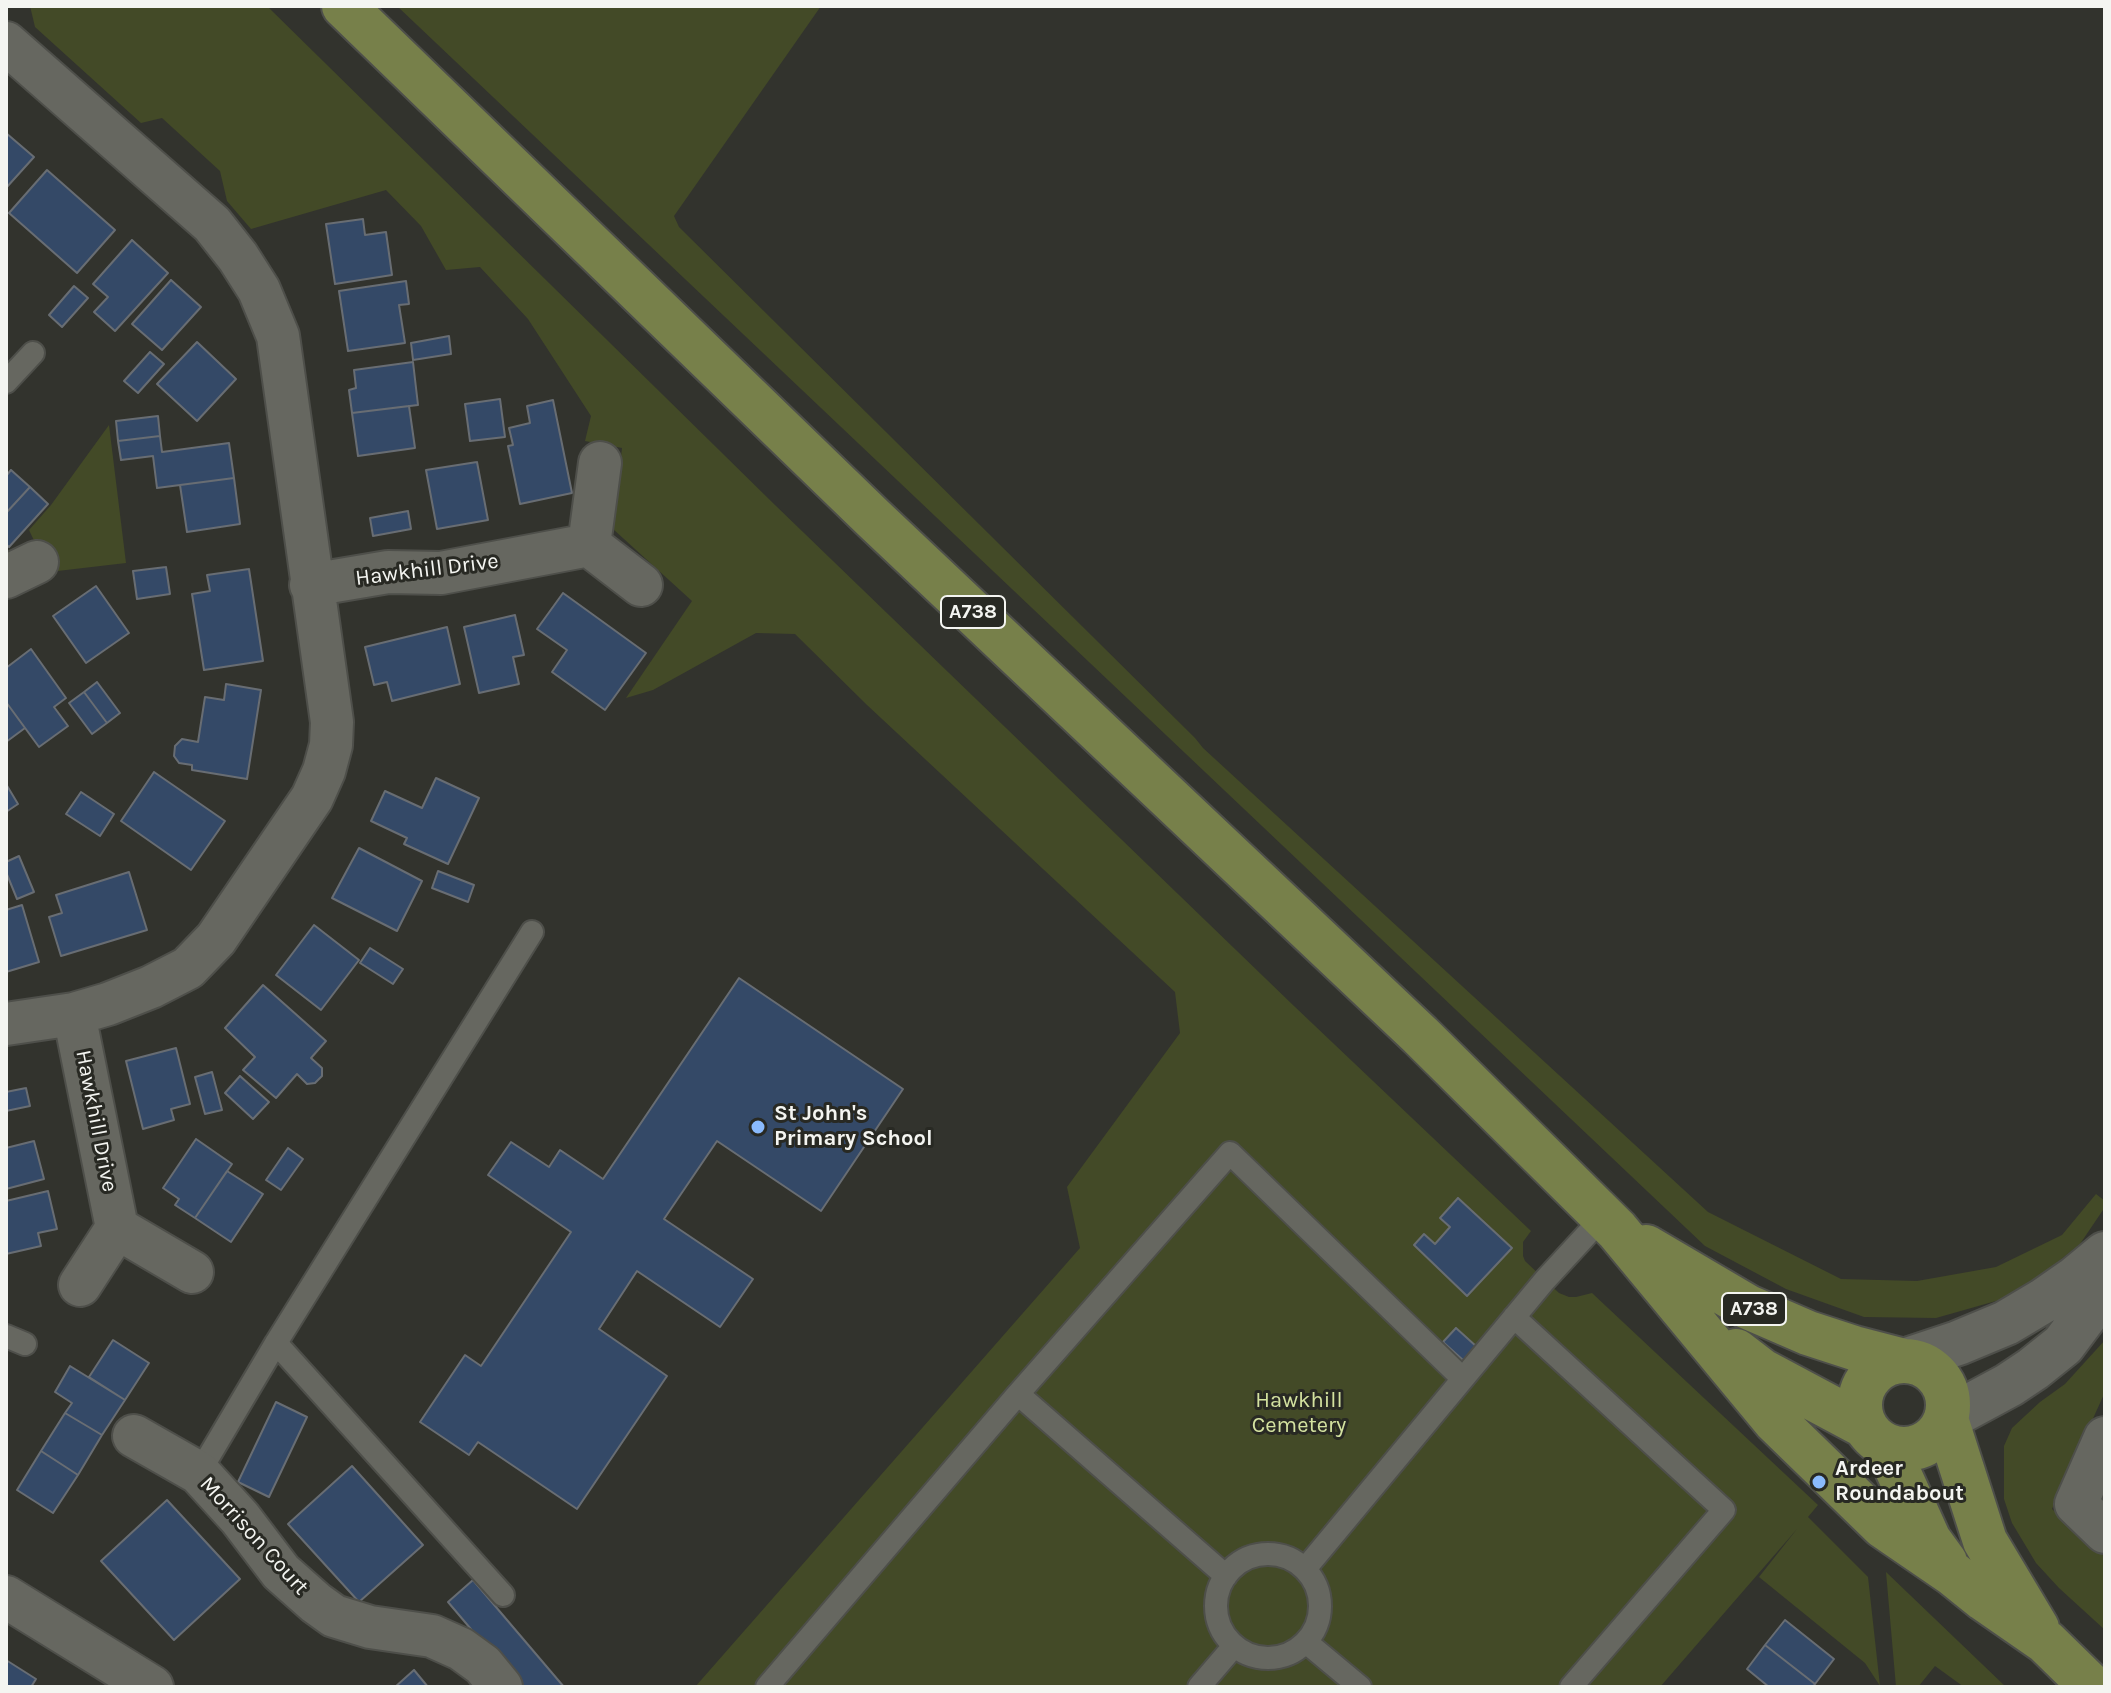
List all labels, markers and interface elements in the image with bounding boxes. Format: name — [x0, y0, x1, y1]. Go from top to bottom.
street label: Hawkhill Drive — [354, 548, 500, 592]
road number: A738 — [941, 596, 1005, 628]
street label: Hawkhill Drive — [69, 1048, 123, 1194]
place label: St John's Primary School — [774, 1101, 933, 1152]
marker: St John's Primary School — [749, 1118, 767, 1136]
road number: A738 — [1722, 1293, 1786, 1325]
park label: Hawkhill Cemetery — [1252, 1388, 1346, 1440]
place label: Ardeer Roundabout — [1835, 1456, 1964, 1508]
street label: Morrison Court — [194, 1471, 314, 1601]
marker: Ardeer Roundabout — [1810, 1473, 1828, 1491]

